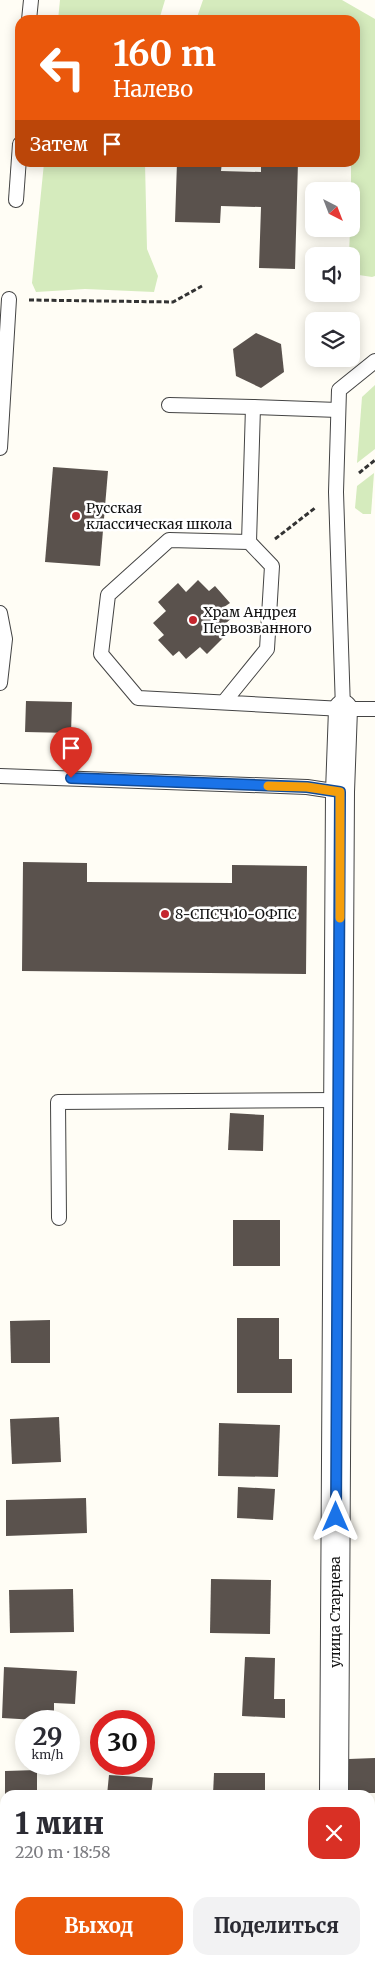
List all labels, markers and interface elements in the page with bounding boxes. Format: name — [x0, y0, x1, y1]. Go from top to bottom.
text: 160 m — [113, 32, 216, 76]
icon: left — [30, 35, 95, 100]
text: Налево — [113, 75, 193, 103]
icon: arrive — [98, 130, 126, 158]
text: Затем — [30, 132, 88, 156]
north arrow — [305, 182, 360, 238]
map controls — [305, 182, 360, 367]
button: sound — [305, 247, 360, 302]
button: layers — [305, 312, 360, 367]
place label: Русская классическая школа — [86, 499, 233, 533]
marker: Русская классическая школа — [70, 510, 82, 522]
place label: Храм Андрея Первозванного — [203, 603, 312, 637]
marker: Храм Андрея Первозванного — [187, 614, 199, 626]
pin — [50, 727, 92, 778]
icon: arrive — [57, 734, 85, 762]
place label: 8-СПСЧ 10-ОФПС — [175, 905, 297, 923]
marker: 8-СПСЧ 10-ОФПС — [159, 908, 171, 920]
position arrow — [309, 1490, 361, 1542]
street label: улица Старцева — [326, 1556, 344, 1668]
speed limit sign: 30 — [90, 1710, 155, 1775]
text: 29 — [33, 1720, 62, 1752]
text: km/h — [32, 1747, 63, 1762]
text: 1 мин — [15, 1804, 104, 1842]
button: close — [308, 1807, 360, 1859]
text: 220 m · 18:58 — [15, 1842, 111, 1862]
button: Выход — [15, 1897, 183, 1955]
button: Поделиться — [193, 1897, 360, 1955]

